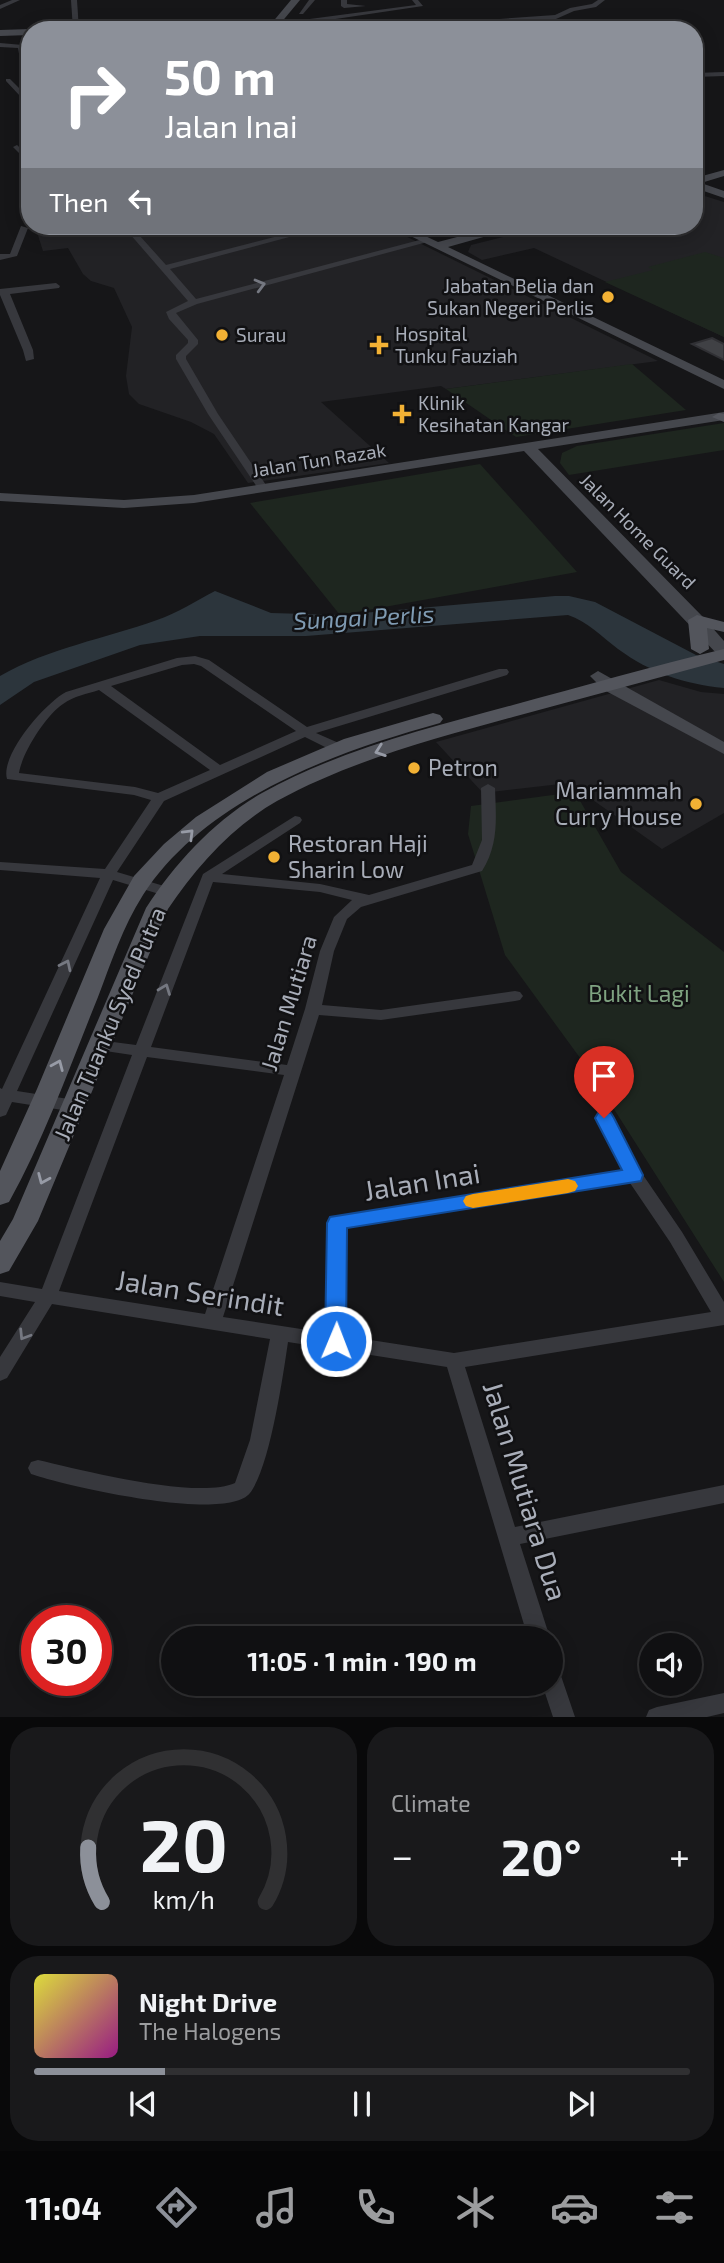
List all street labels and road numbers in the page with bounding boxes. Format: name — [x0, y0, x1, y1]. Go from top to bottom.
street label: Jalan Tun Razak — [250, 438, 388, 481]
street label: Jalan Home Guard — [576, 468, 701, 593]
street label: Jalan Tuanku Syed Putra — [47, 903, 171, 1145]
street label: Jalan Mutiara — [254, 931, 322, 1074]
street label: Jalan Inai — [361, 1155, 482, 1207]
street label: Jalan Serindit — [114, 1262, 287, 1322]
street label: Jalan Mutiara Dua — [476, 1377, 575, 1604]

